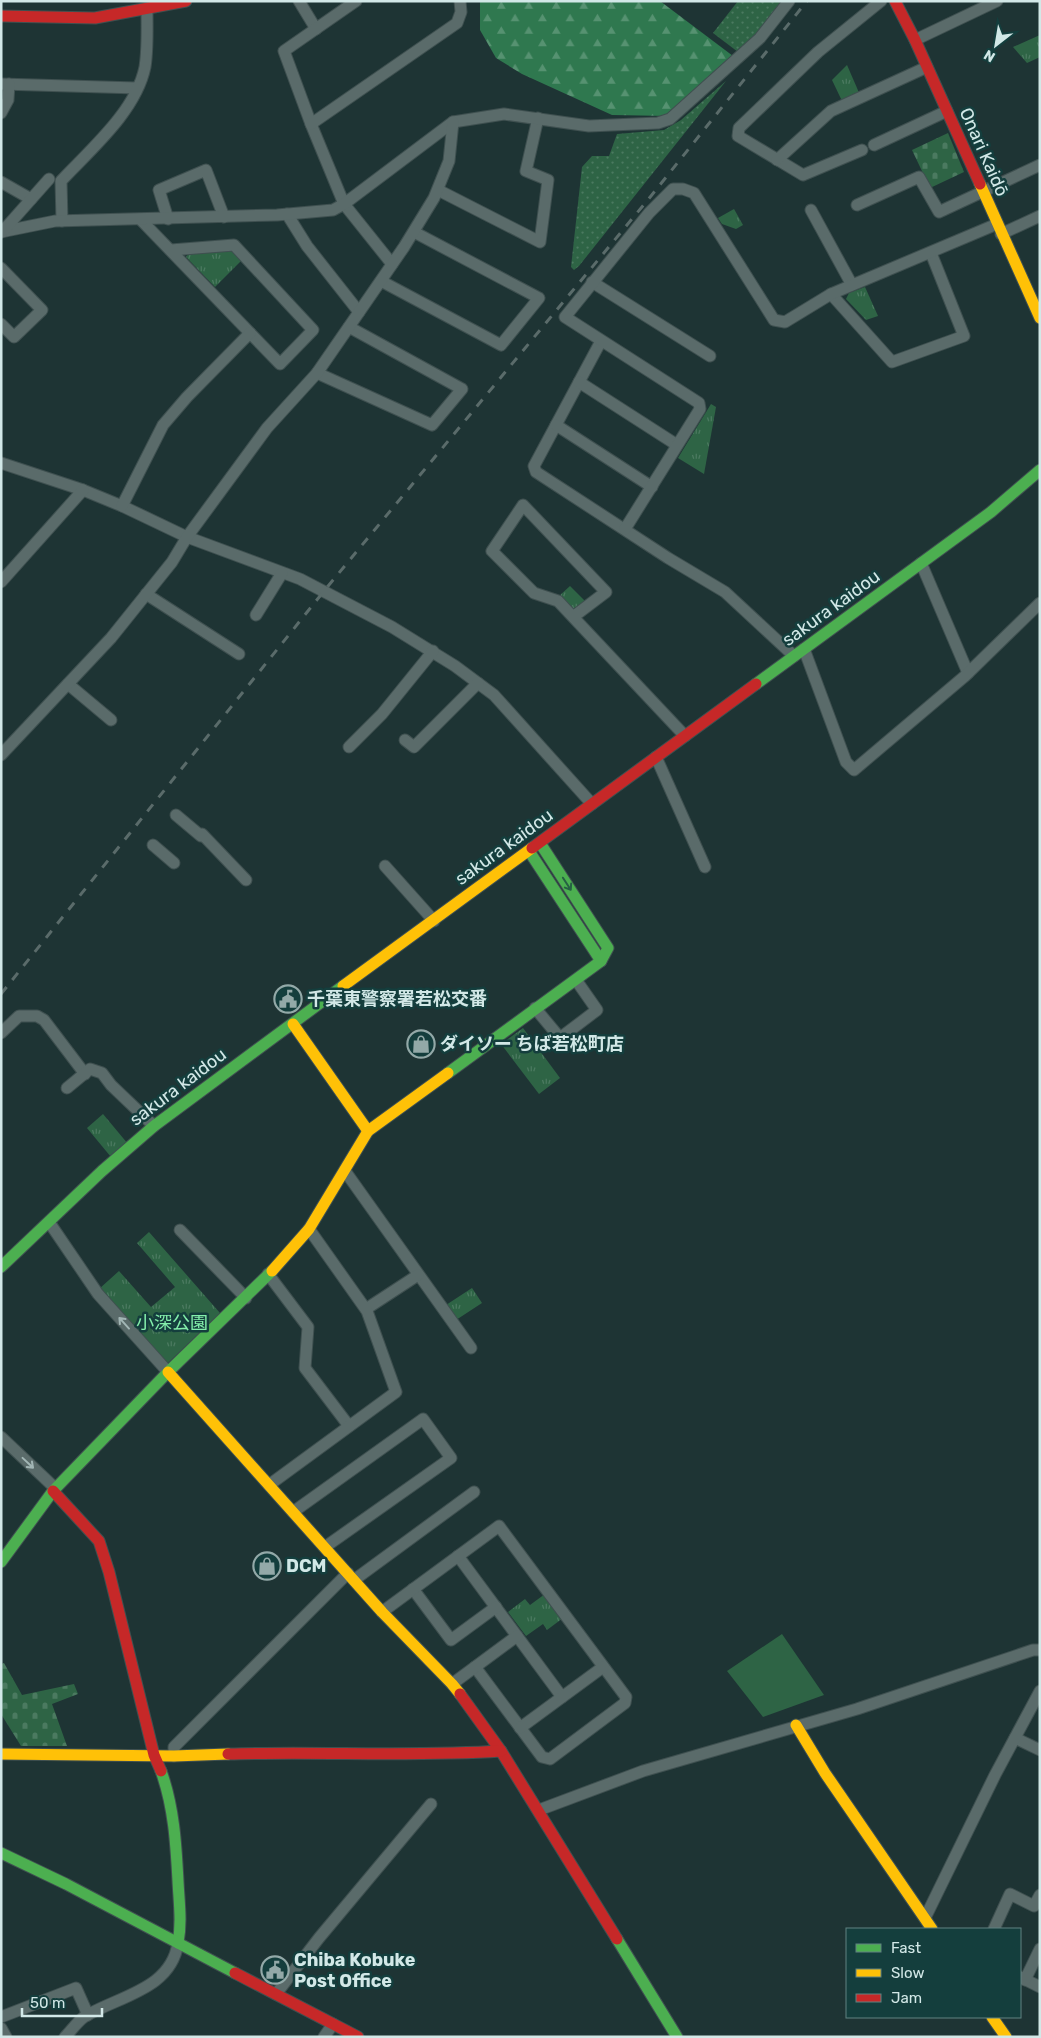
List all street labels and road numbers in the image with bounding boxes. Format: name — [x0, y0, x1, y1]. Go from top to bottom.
street label: Onari Kaidō — [955, 104, 1013, 200]
street label: sakura kaidou — [778, 565, 884, 651]
street label: sakura kaidou — [451, 804, 557, 890]
street label: sakura kaidou — [125, 1043, 231, 1131]

